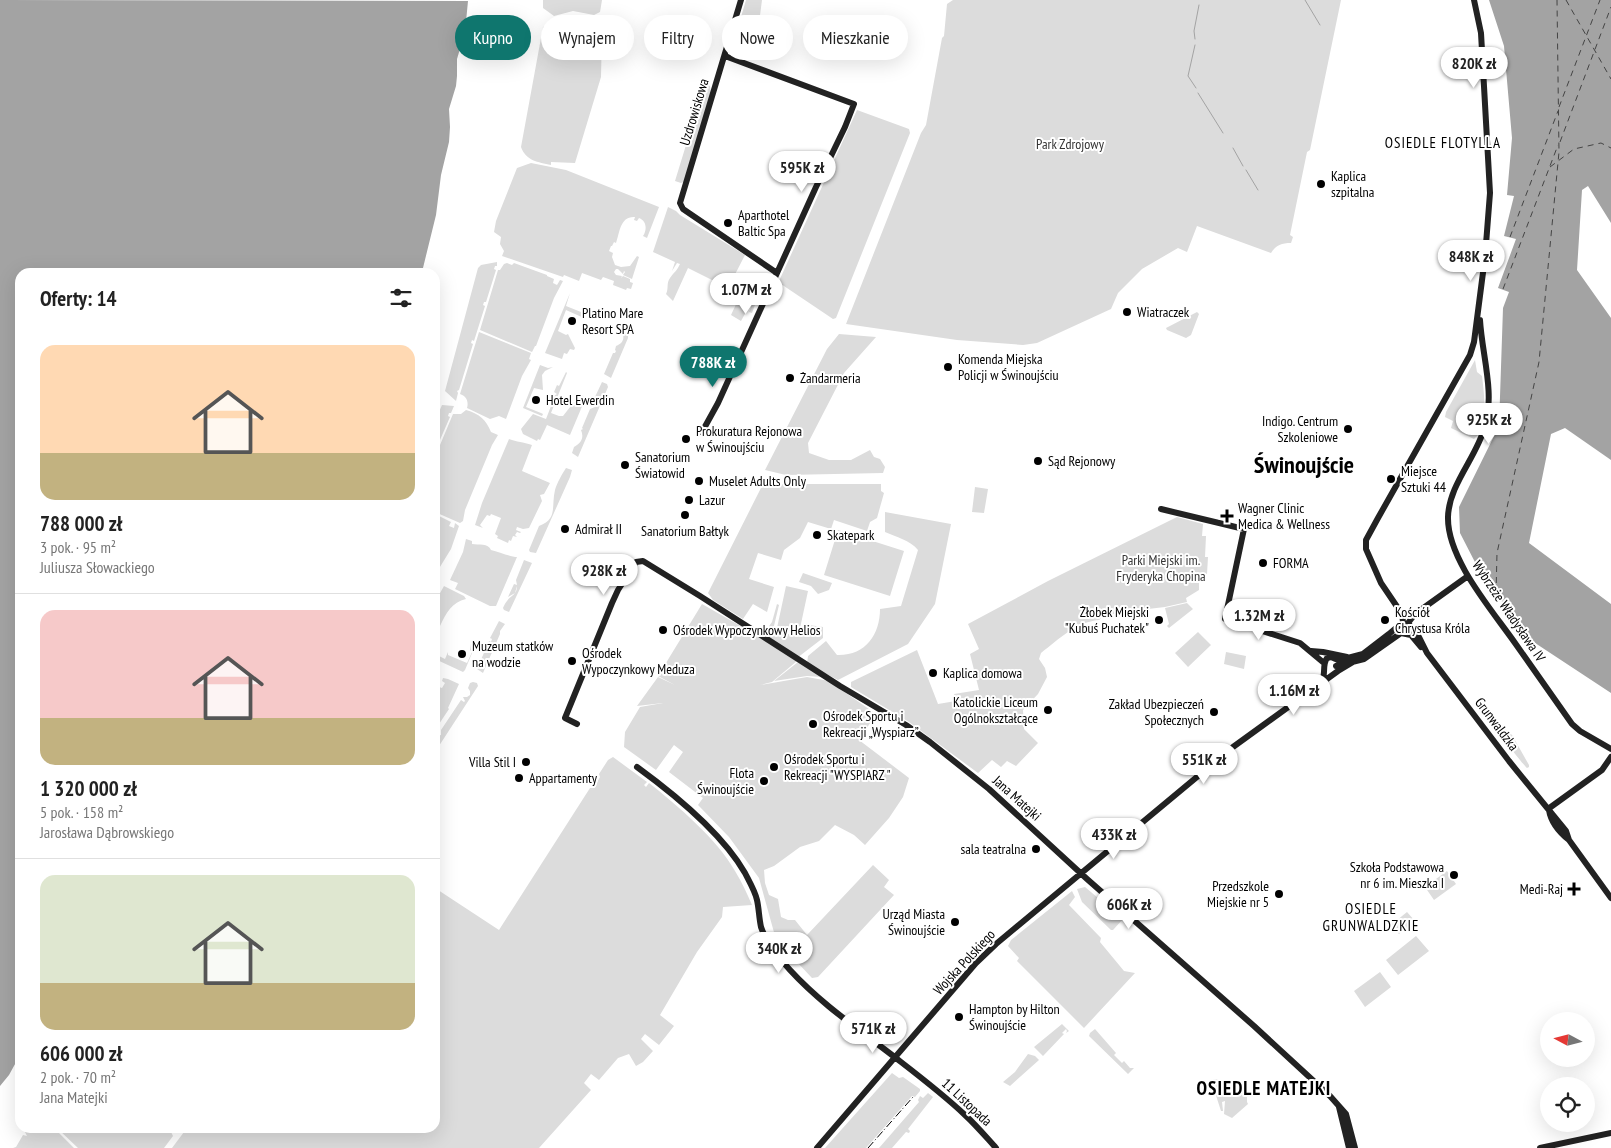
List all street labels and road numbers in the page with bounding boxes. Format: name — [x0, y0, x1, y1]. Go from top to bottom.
street label: Uzdrowiskowa — [675, 76, 713, 148]
street label: Wybrzeże Władysława IV — [1469, 557, 1550, 665]
street label: Grunwaldzka — [1471, 694, 1523, 754]
street label: Jana Matejki — [988, 771, 1045, 825]
street label: Wojska Polskiego — [929, 926, 999, 998]
street label: 11 Listopada — [938, 1074, 996, 1130]

